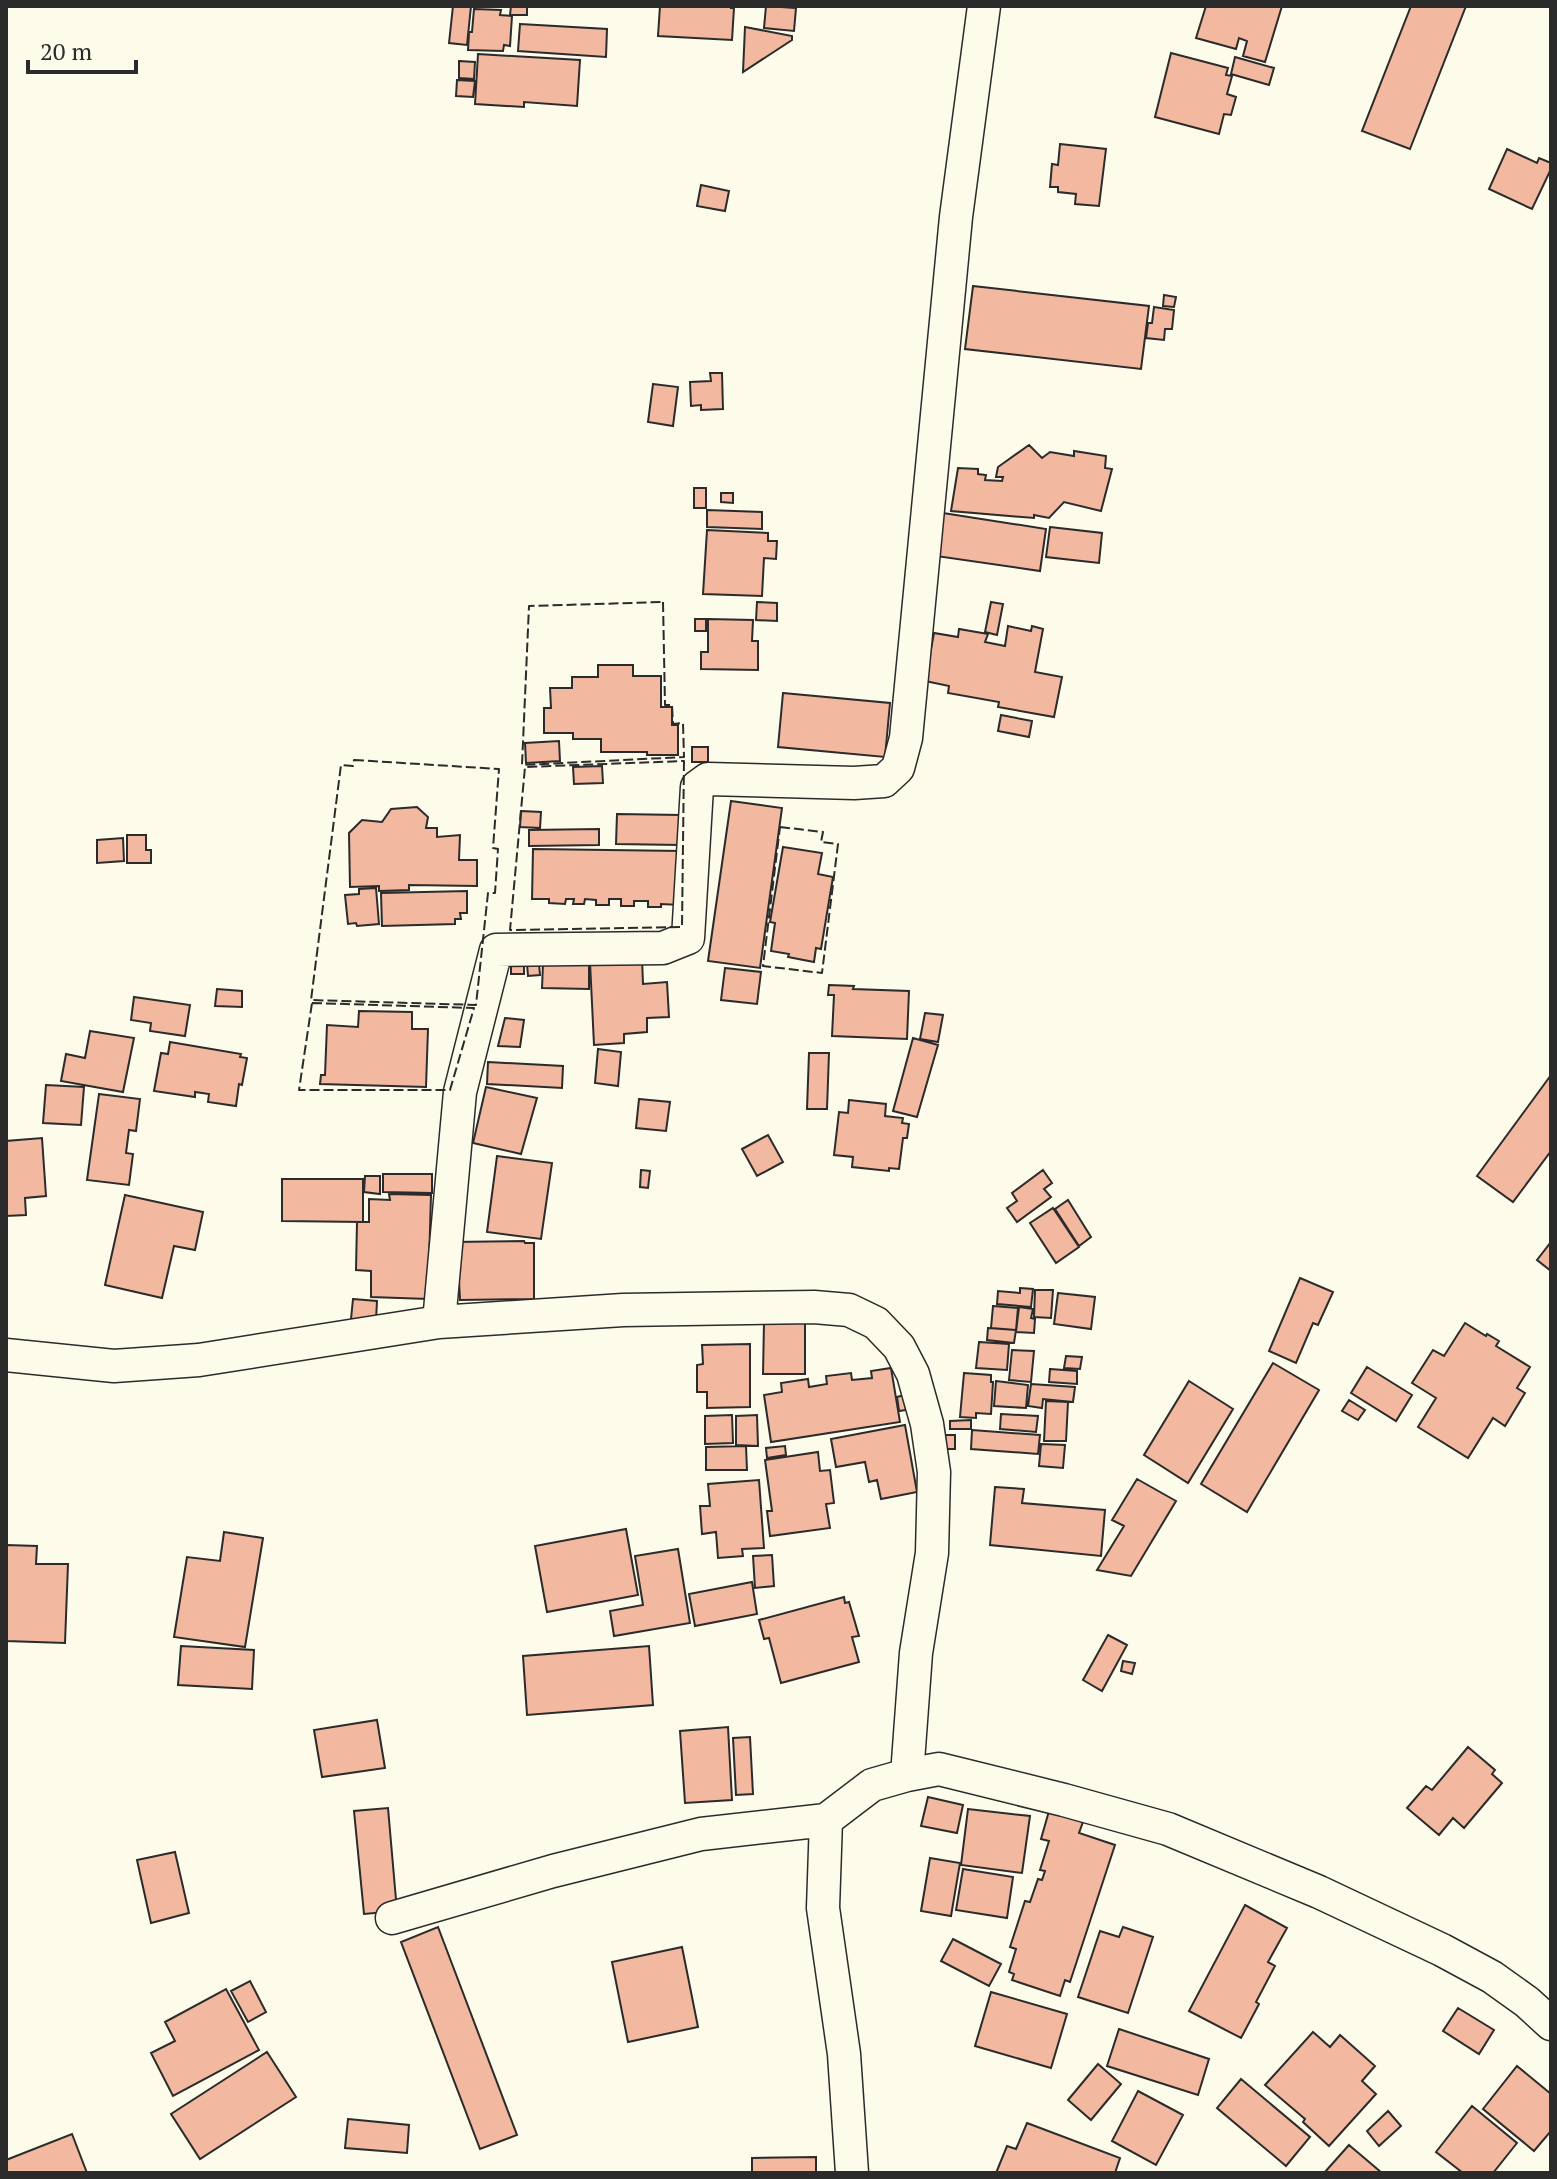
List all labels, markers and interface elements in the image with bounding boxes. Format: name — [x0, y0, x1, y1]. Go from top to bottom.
scale bar — [28, 24, 136, 74]
text: 20 m — [40, 35, 92, 67]

